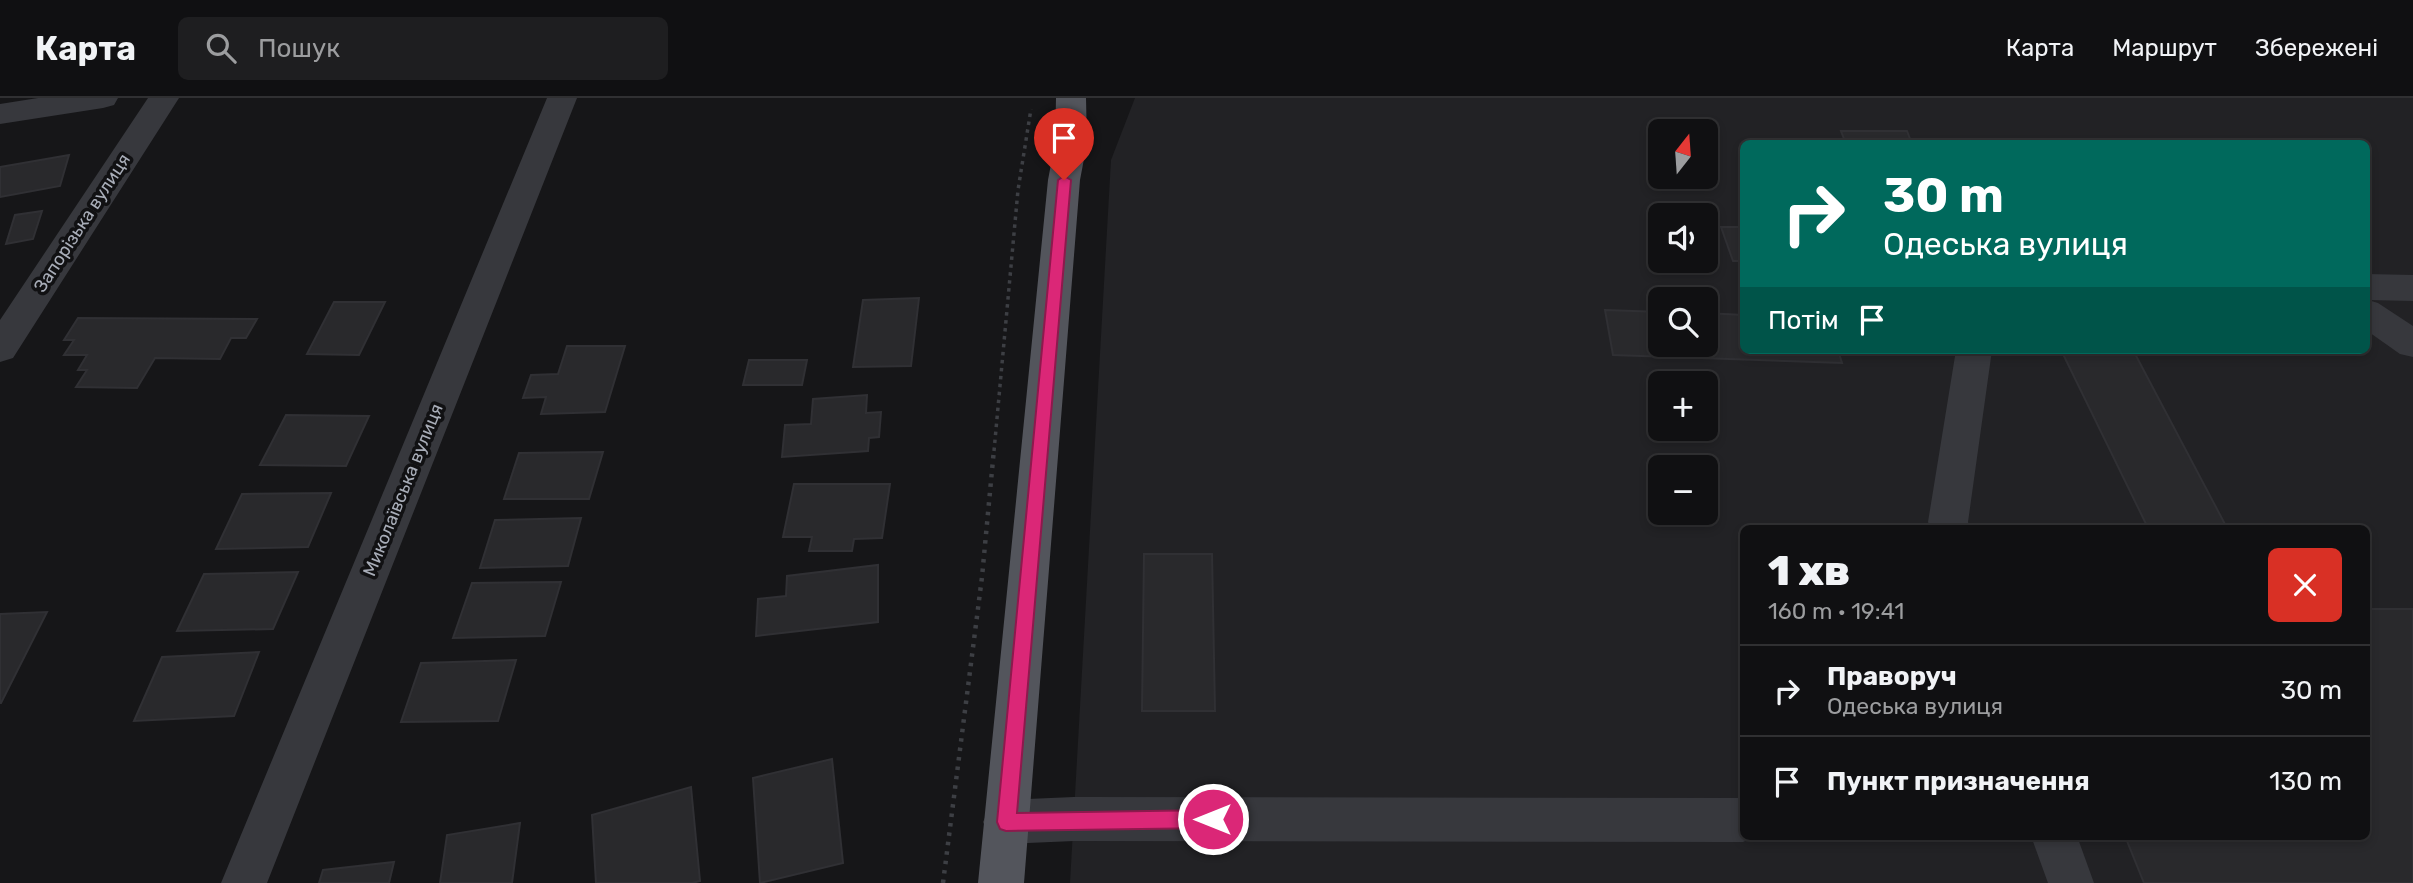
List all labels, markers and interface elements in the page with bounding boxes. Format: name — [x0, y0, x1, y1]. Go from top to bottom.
search box — [178, 17, 668, 80]
text: Карта — [35, 29, 136, 68]
icon: search — [202, 29, 240, 67]
text: Пошук — [258, 33, 340, 64]
text: Карта — [2006, 34, 2074, 62]
text: Маршрут — [2112, 34, 2217, 62]
text: Збережені — [2255, 34, 2378, 62]
pin — [1034, 108, 1094, 180]
icon: arrive — [1045, 119, 1083, 157]
north arrow — [1648, 119, 1718, 189]
map controls — [1648, 119, 1718, 525]
street label: Запорізька вулиця — [29, 149, 135, 297]
text: 30 m — [1883, 166, 2004, 224]
icon: right — [1768, 168, 1859, 259]
button: sound — [1648, 203, 1718, 273]
text: Одеська вулиця — [1883, 225, 2128, 263]
button: search — [1648, 287, 1718, 357]
icon: arrive — [1853, 301, 1891, 339]
text: Потім — [1768, 305, 1839, 336]
button: + — [1648, 371, 1718, 441]
street label: Миколаївська вулиця — [358, 401, 448, 579]
button: − — [1648, 455, 1718, 525]
text: 1 хв — [1768, 546, 1850, 596]
button: close — [2268, 548, 2342, 622]
text: 160 m · 19:41 — [1768, 597, 1904, 625]
text: Праворуч — [1827, 661, 1957, 692]
icon: right — [1768, 672, 1806, 710]
text: 30 m — [2280, 675, 2342, 706]
text: Одеська вулиця — [1827, 692, 2003, 720]
icon: arrive — [1768, 763, 1806, 801]
text: Пункт призначення — [1827, 766, 2090, 797]
text: 130 m — [2269, 766, 2342, 797]
position arrow — [1176, 782, 1250, 856]

